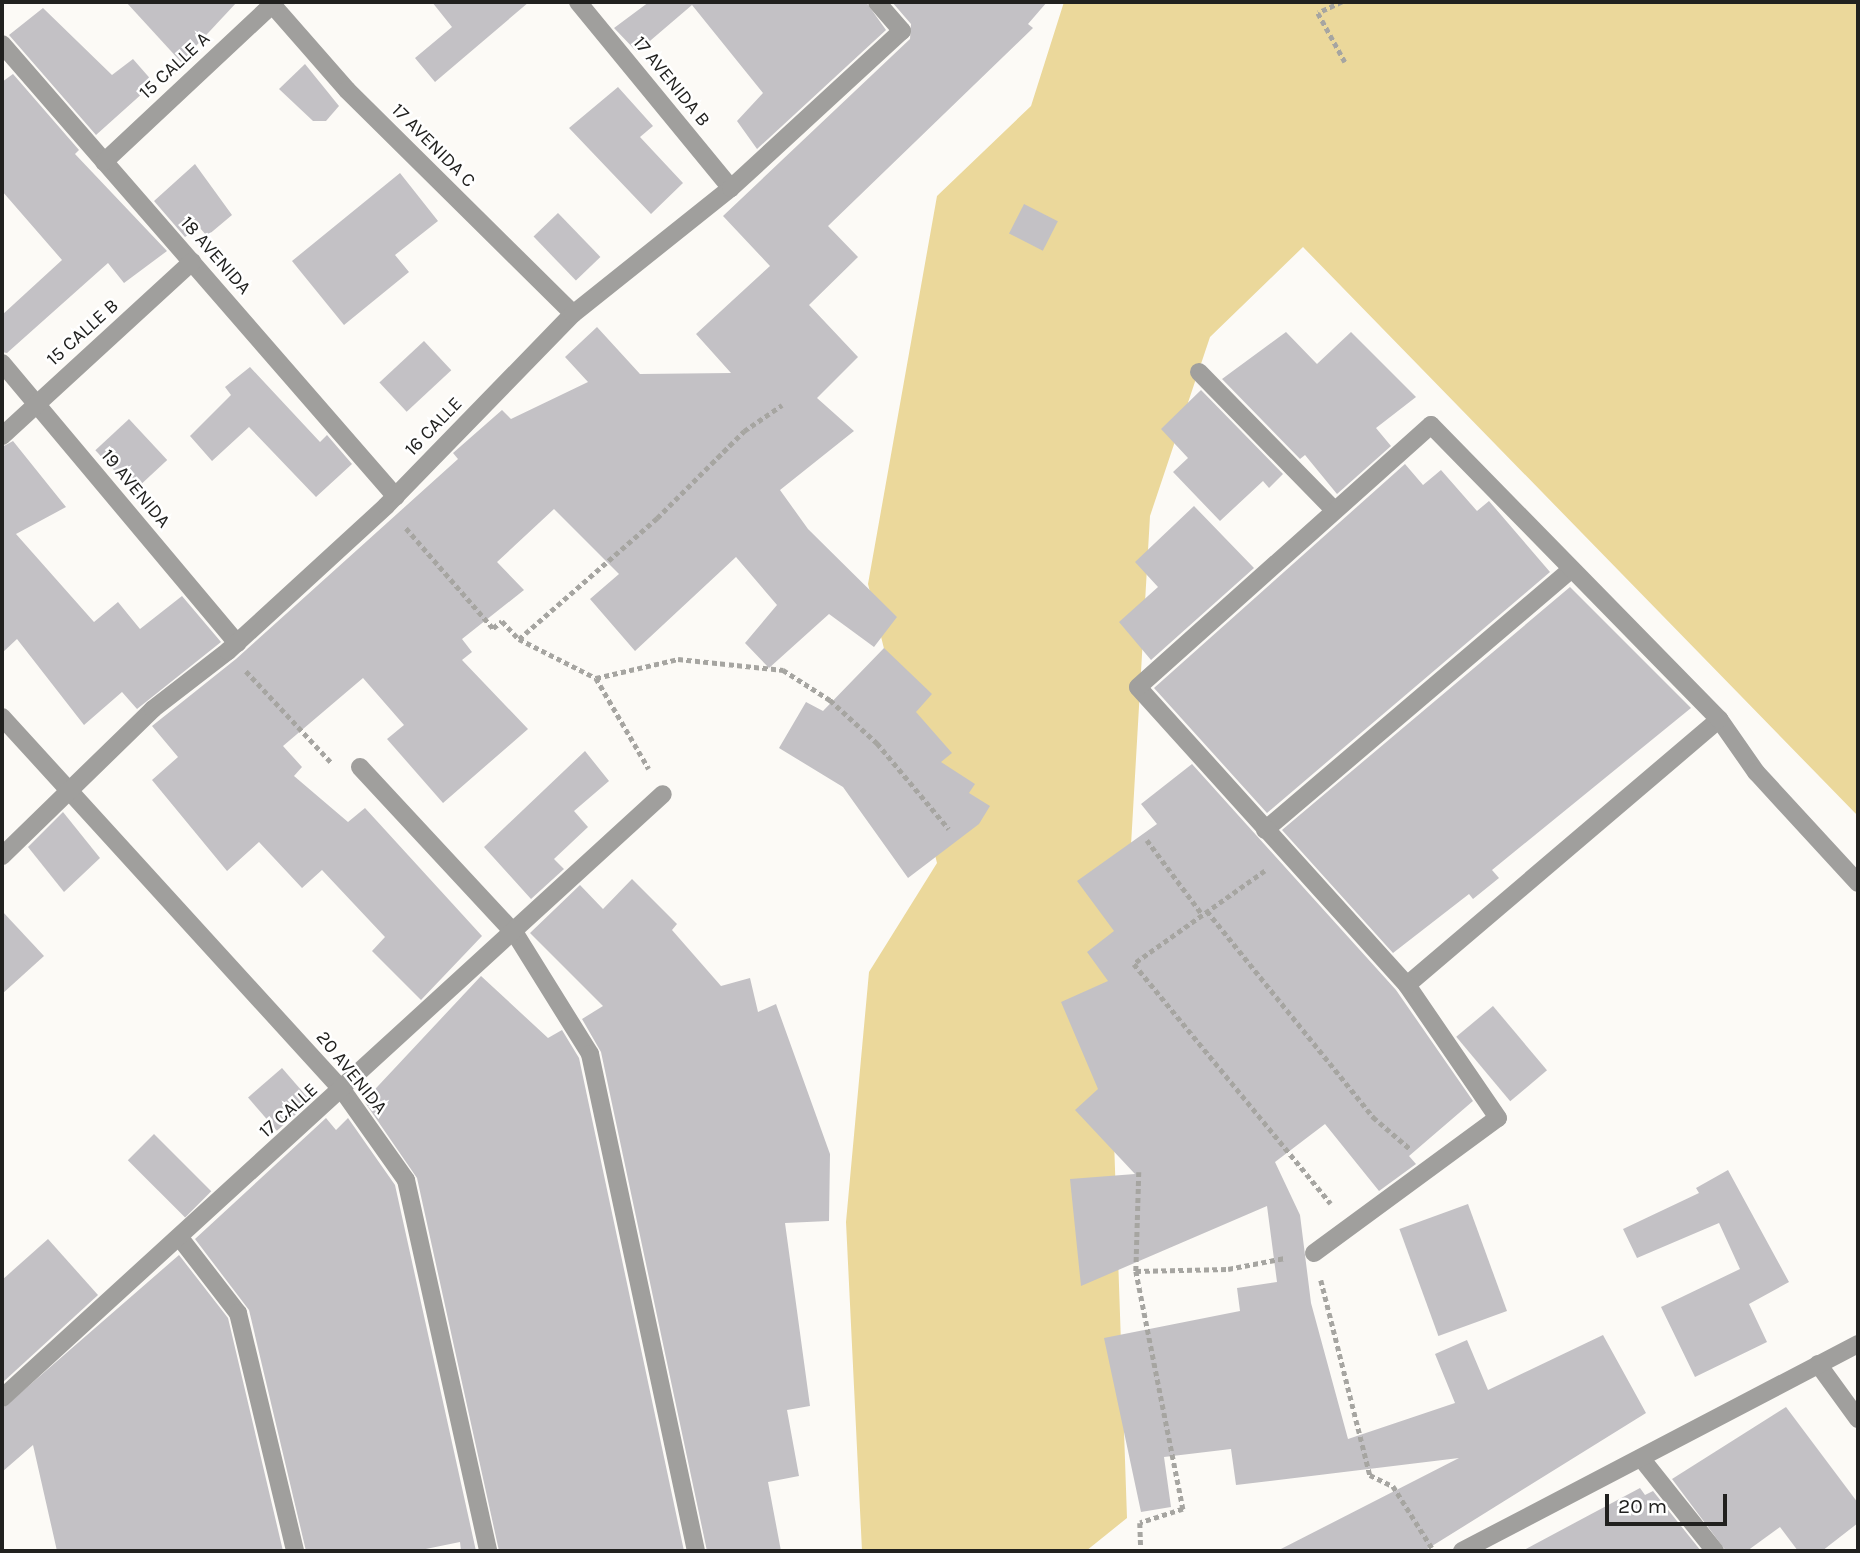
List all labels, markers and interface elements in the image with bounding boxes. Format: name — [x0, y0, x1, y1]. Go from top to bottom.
street label: 15 CALLE A — [135, 28, 215, 104]
street label: 17 AVENIDA B — [628, 32, 714, 132]
street label: 17 AVENIDA C — [386, 99, 480, 193]
street label: 18 AVENIDA — [175, 212, 255, 300]
street label: 15 CALLE B — [42, 295, 124, 371]
street label: 16 CALLE — [401, 393, 467, 461]
street label: 19 AVENIDA — [96, 445, 174, 533]
street label: 20 AVENIDA — [311, 1027, 391, 1119]
street label: 17 CALLE — [255, 1079, 323, 1143]
scale bar — [1608, 1480, 1730, 1524]
text: 20 m — [1618, 1494, 1667, 1518]

